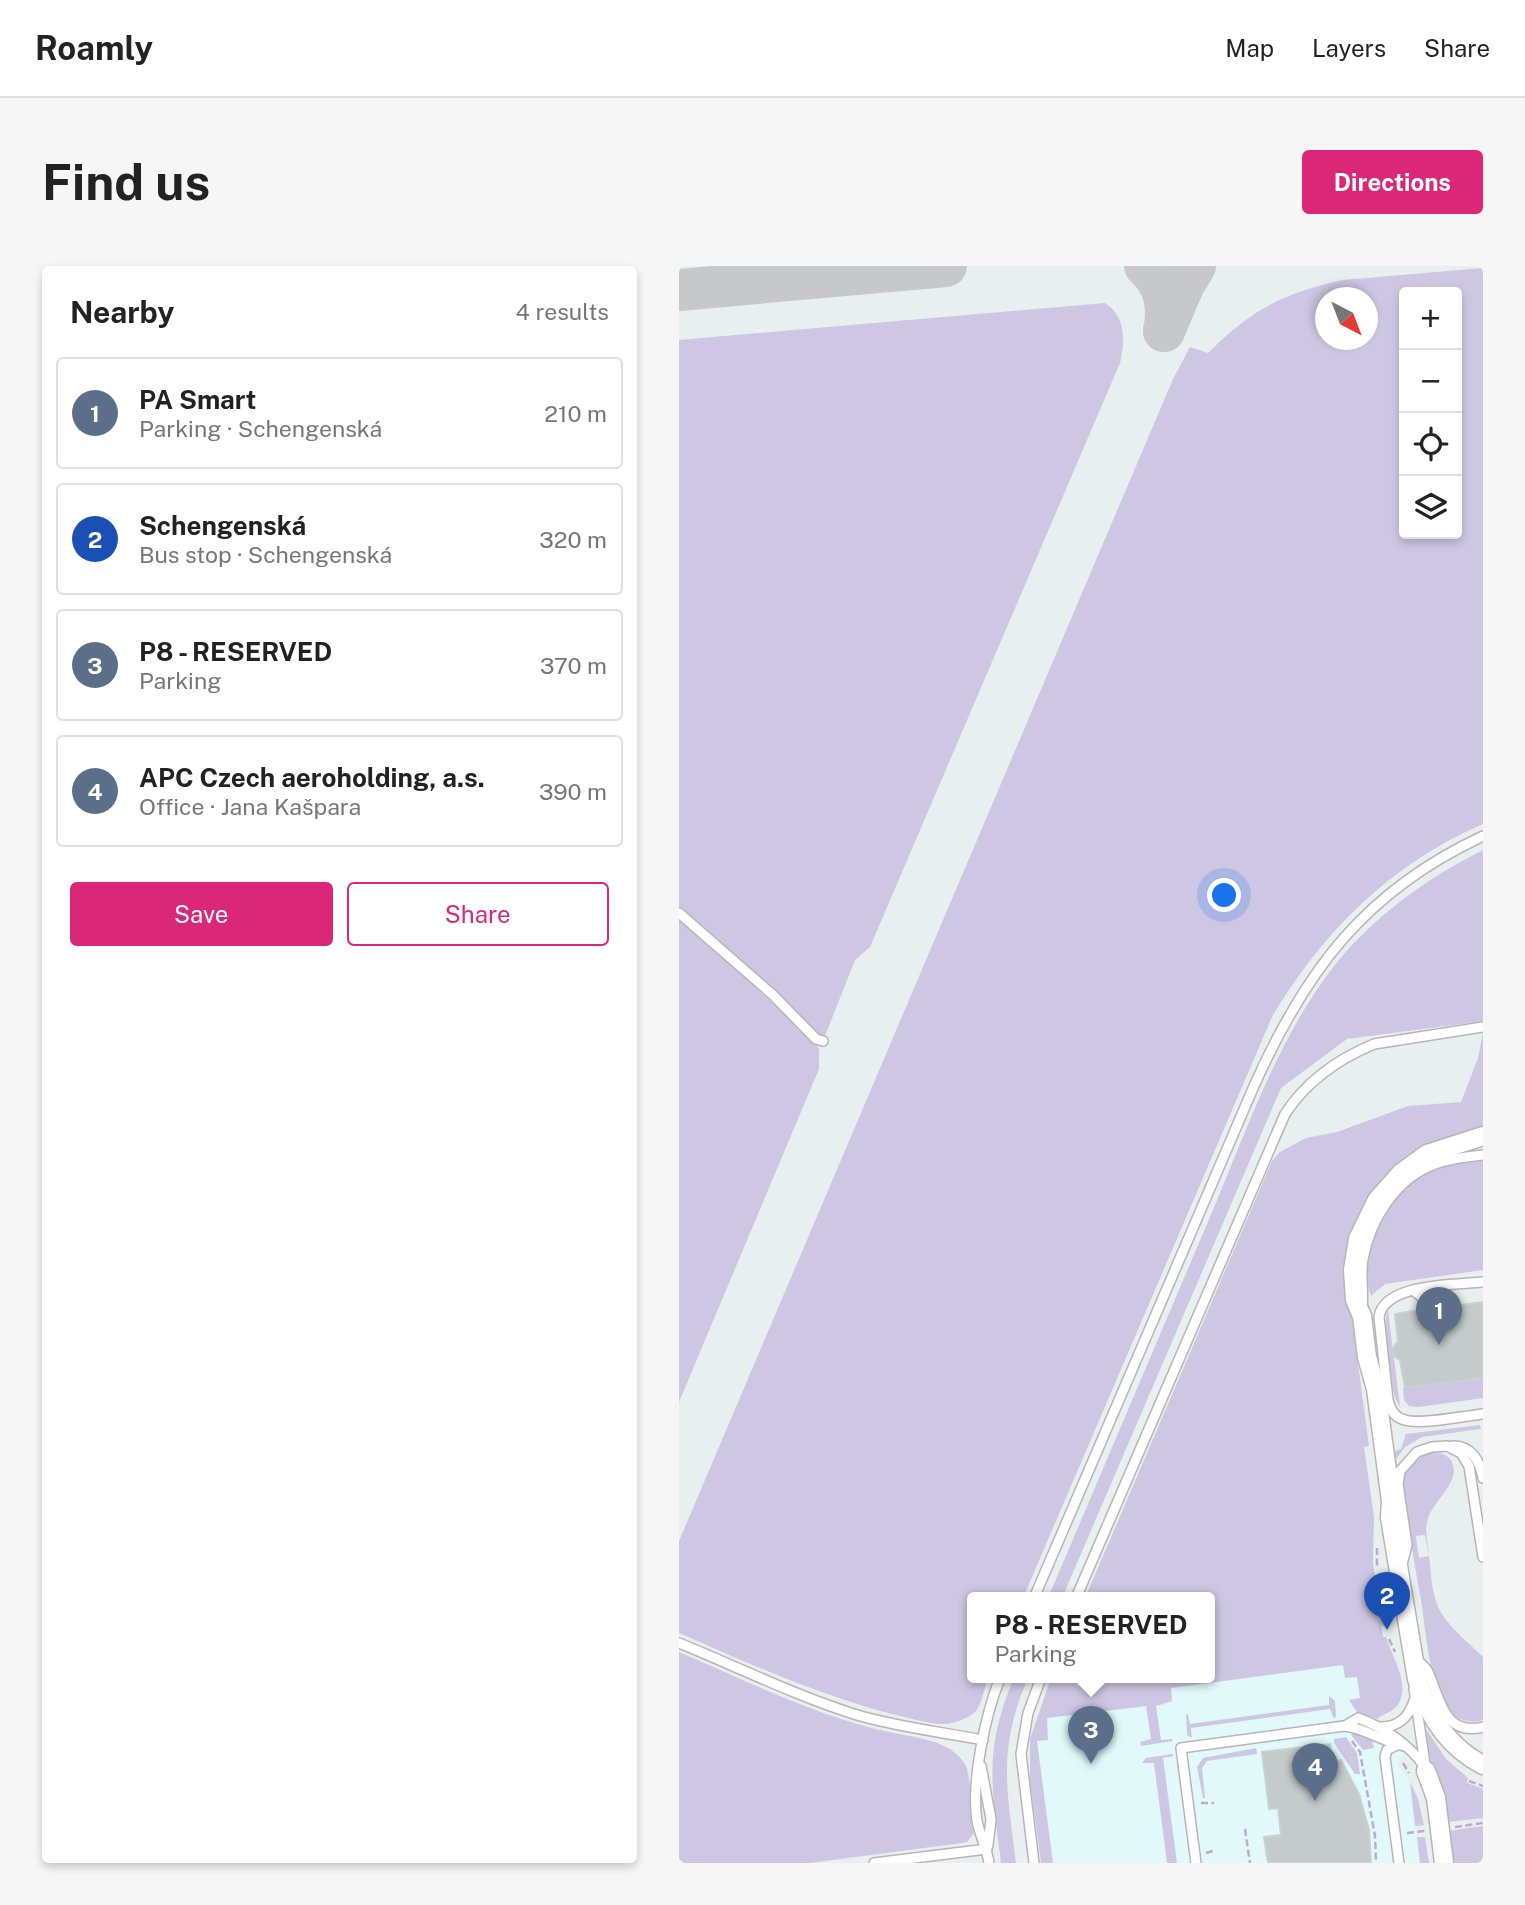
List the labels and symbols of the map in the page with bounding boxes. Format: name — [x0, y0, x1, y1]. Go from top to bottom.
north arrow — [1315, 287, 1378, 350]
your location — [1207, 878, 1241, 912]
pin: 1 — [1416, 1287, 1462, 1345]
pin: 2 — [1364, 1572, 1410, 1630]
pin: 3 — [1068, 1706, 1114, 1764]
pin: 4 — [1292, 1743, 1338, 1801]

